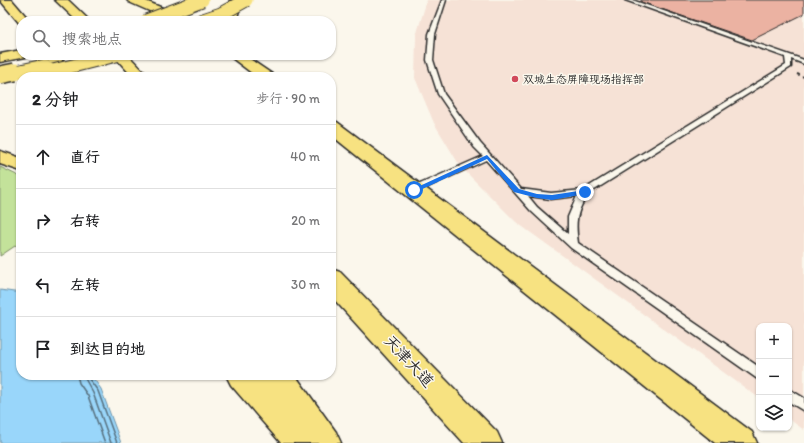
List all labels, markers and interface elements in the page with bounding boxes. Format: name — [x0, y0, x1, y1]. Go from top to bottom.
search box — [16, 16, 336, 60]
icon: search — [30, 27, 52, 49]
text: 搜索地点 — [62, 30, 122, 48]
place label: 双城生态屏障现场指挥部 — [523, 73, 644, 86]
marker: 双城生态屏障现场指挥部 — [510, 74, 520, 84]
text: 2 分钟 — [32, 89, 79, 109]
text: 步行 · 90 m — [256, 91, 320, 106]
icon: ahead — [32, 146, 54, 168]
text: 直行 — [70, 148, 100, 166]
text: 40 m — [290, 149, 320, 164]
route start — [405, 181, 423, 199]
route end — [576, 183, 594, 201]
icon: right — [32, 210, 54, 232]
text: 右转 — [70, 212, 100, 230]
text: 20 m — [291, 213, 320, 228]
icon: left — [32, 274, 54, 296]
text: 左转 — [70, 276, 100, 294]
text: 30 m — [291, 277, 320, 292]
map controls — [756, 323, 792, 431]
button: + — [756, 323, 792, 359]
street label: 天津大道 — [380, 331, 438, 391]
icon: arrive — [32, 338, 54, 360]
text: 到达目的地 — [70, 340, 145, 358]
button: − — [756, 359, 792, 395]
button: layers — [756, 395, 792, 431]

